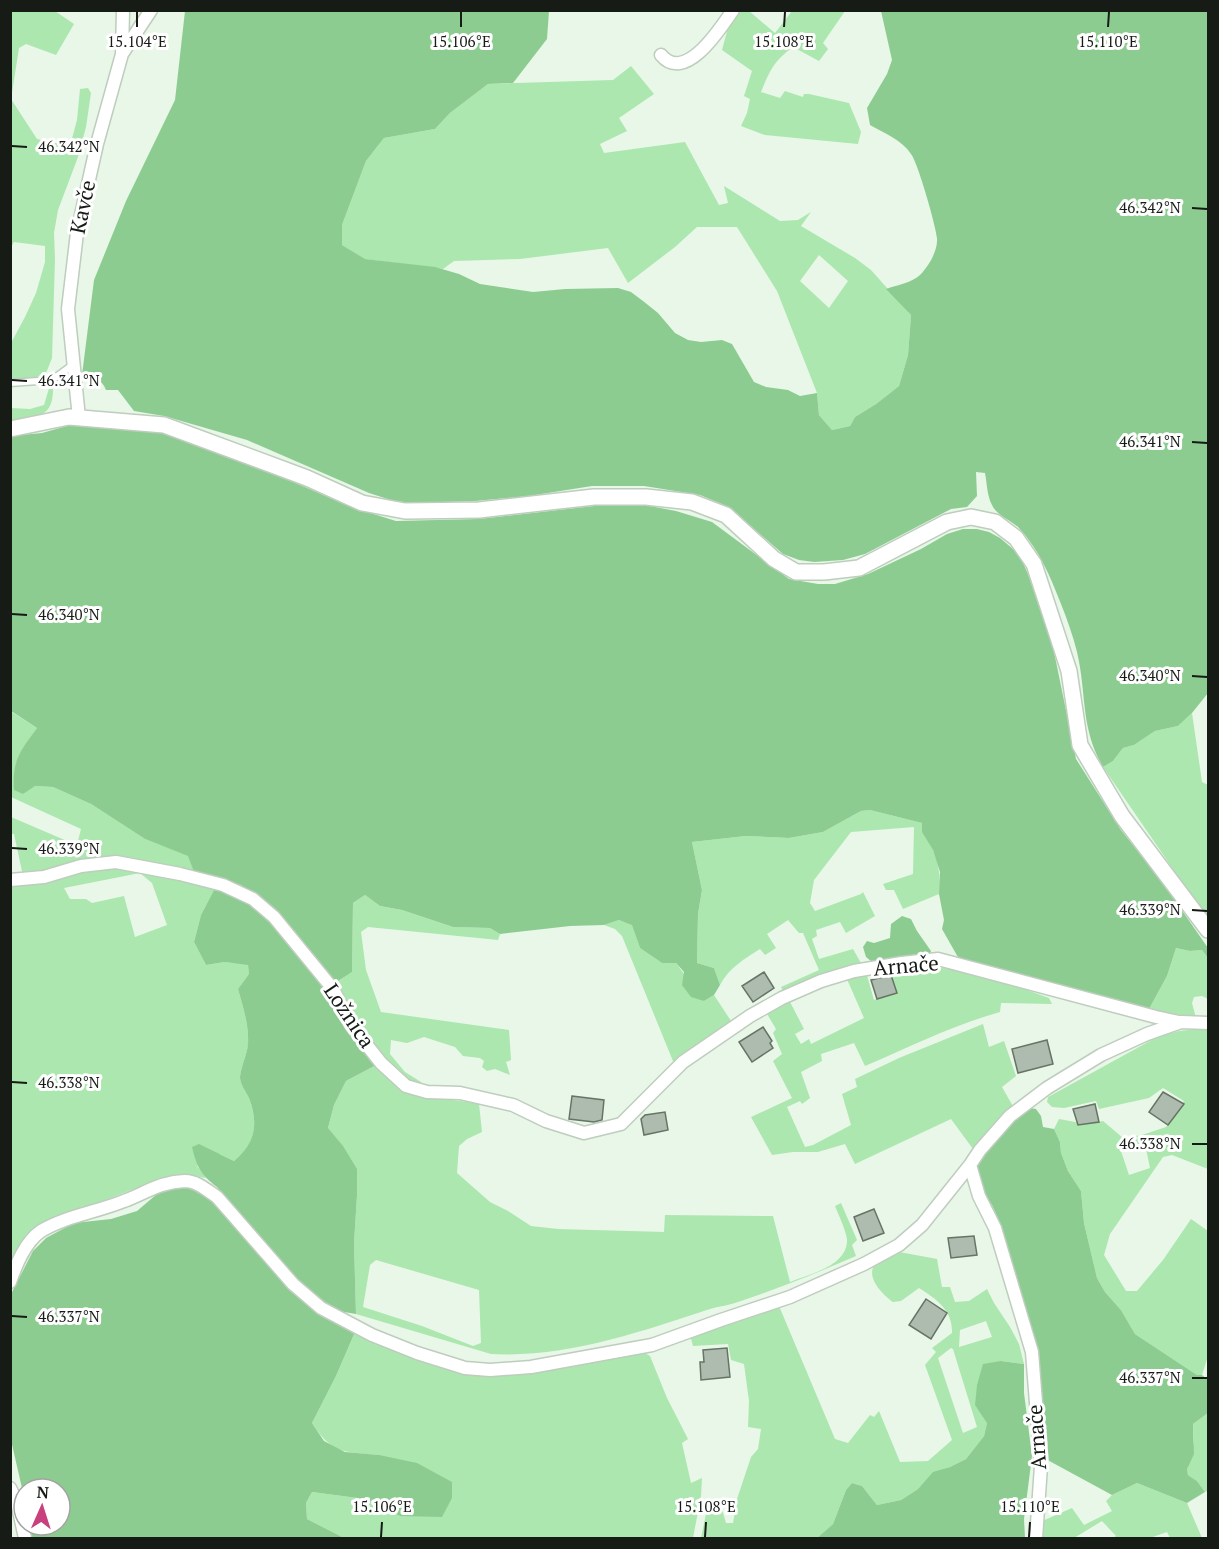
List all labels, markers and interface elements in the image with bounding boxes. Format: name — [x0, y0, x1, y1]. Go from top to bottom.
text: 15.104°E — [107, 31, 167, 51]
text: 15.106°E — [431, 31, 491, 51]
text: 15.108°E — [754, 31, 814, 51]
text: 15.110°E — [1078, 31, 1138, 51]
text: 46.342°N — [38, 136, 100, 156]
street label: Kavče — [63, 177, 101, 236]
text: 46.342°N — [1119, 197, 1181, 217]
text: 46.341°N — [38, 370, 100, 390]
text: 46.341°N — [1119, 431, 1181, 451]
text: 46.340°N — [38, 604, 100, 624]
text: 46.340°N — [1119, 665, 1181, 685]
text: 46.339°N — [38, 838, 100, 858]
text: 46.339°N — [1119, 899, 1181, 919]
street label: Arnače — [872, 948, 940, 982]
street label: Ložnica — [318, 978, 382, 1054]
text: 46.338°N — [38, 1072, 100, 1092]
text: 46.338°N — [1119, 1133, 1181, 1153]
text: 46.337°N — [38, 1306, 100, 1326]
text: 46.337°N — [1119, 1367, 1181, 1387]
street label: Arnače — [1020, 1403, 1052, 1471]
north arrow — [12, 1477, 72, 1537]
text: N — [36, 1481, 49, 1503]
text: 15.106°E — [352, 1496, 412, 1516]
text: 15.108°E — [676, 1496, 736, 1516]
text: 15.110°E — [1000, 1496, 1060, 1516]

